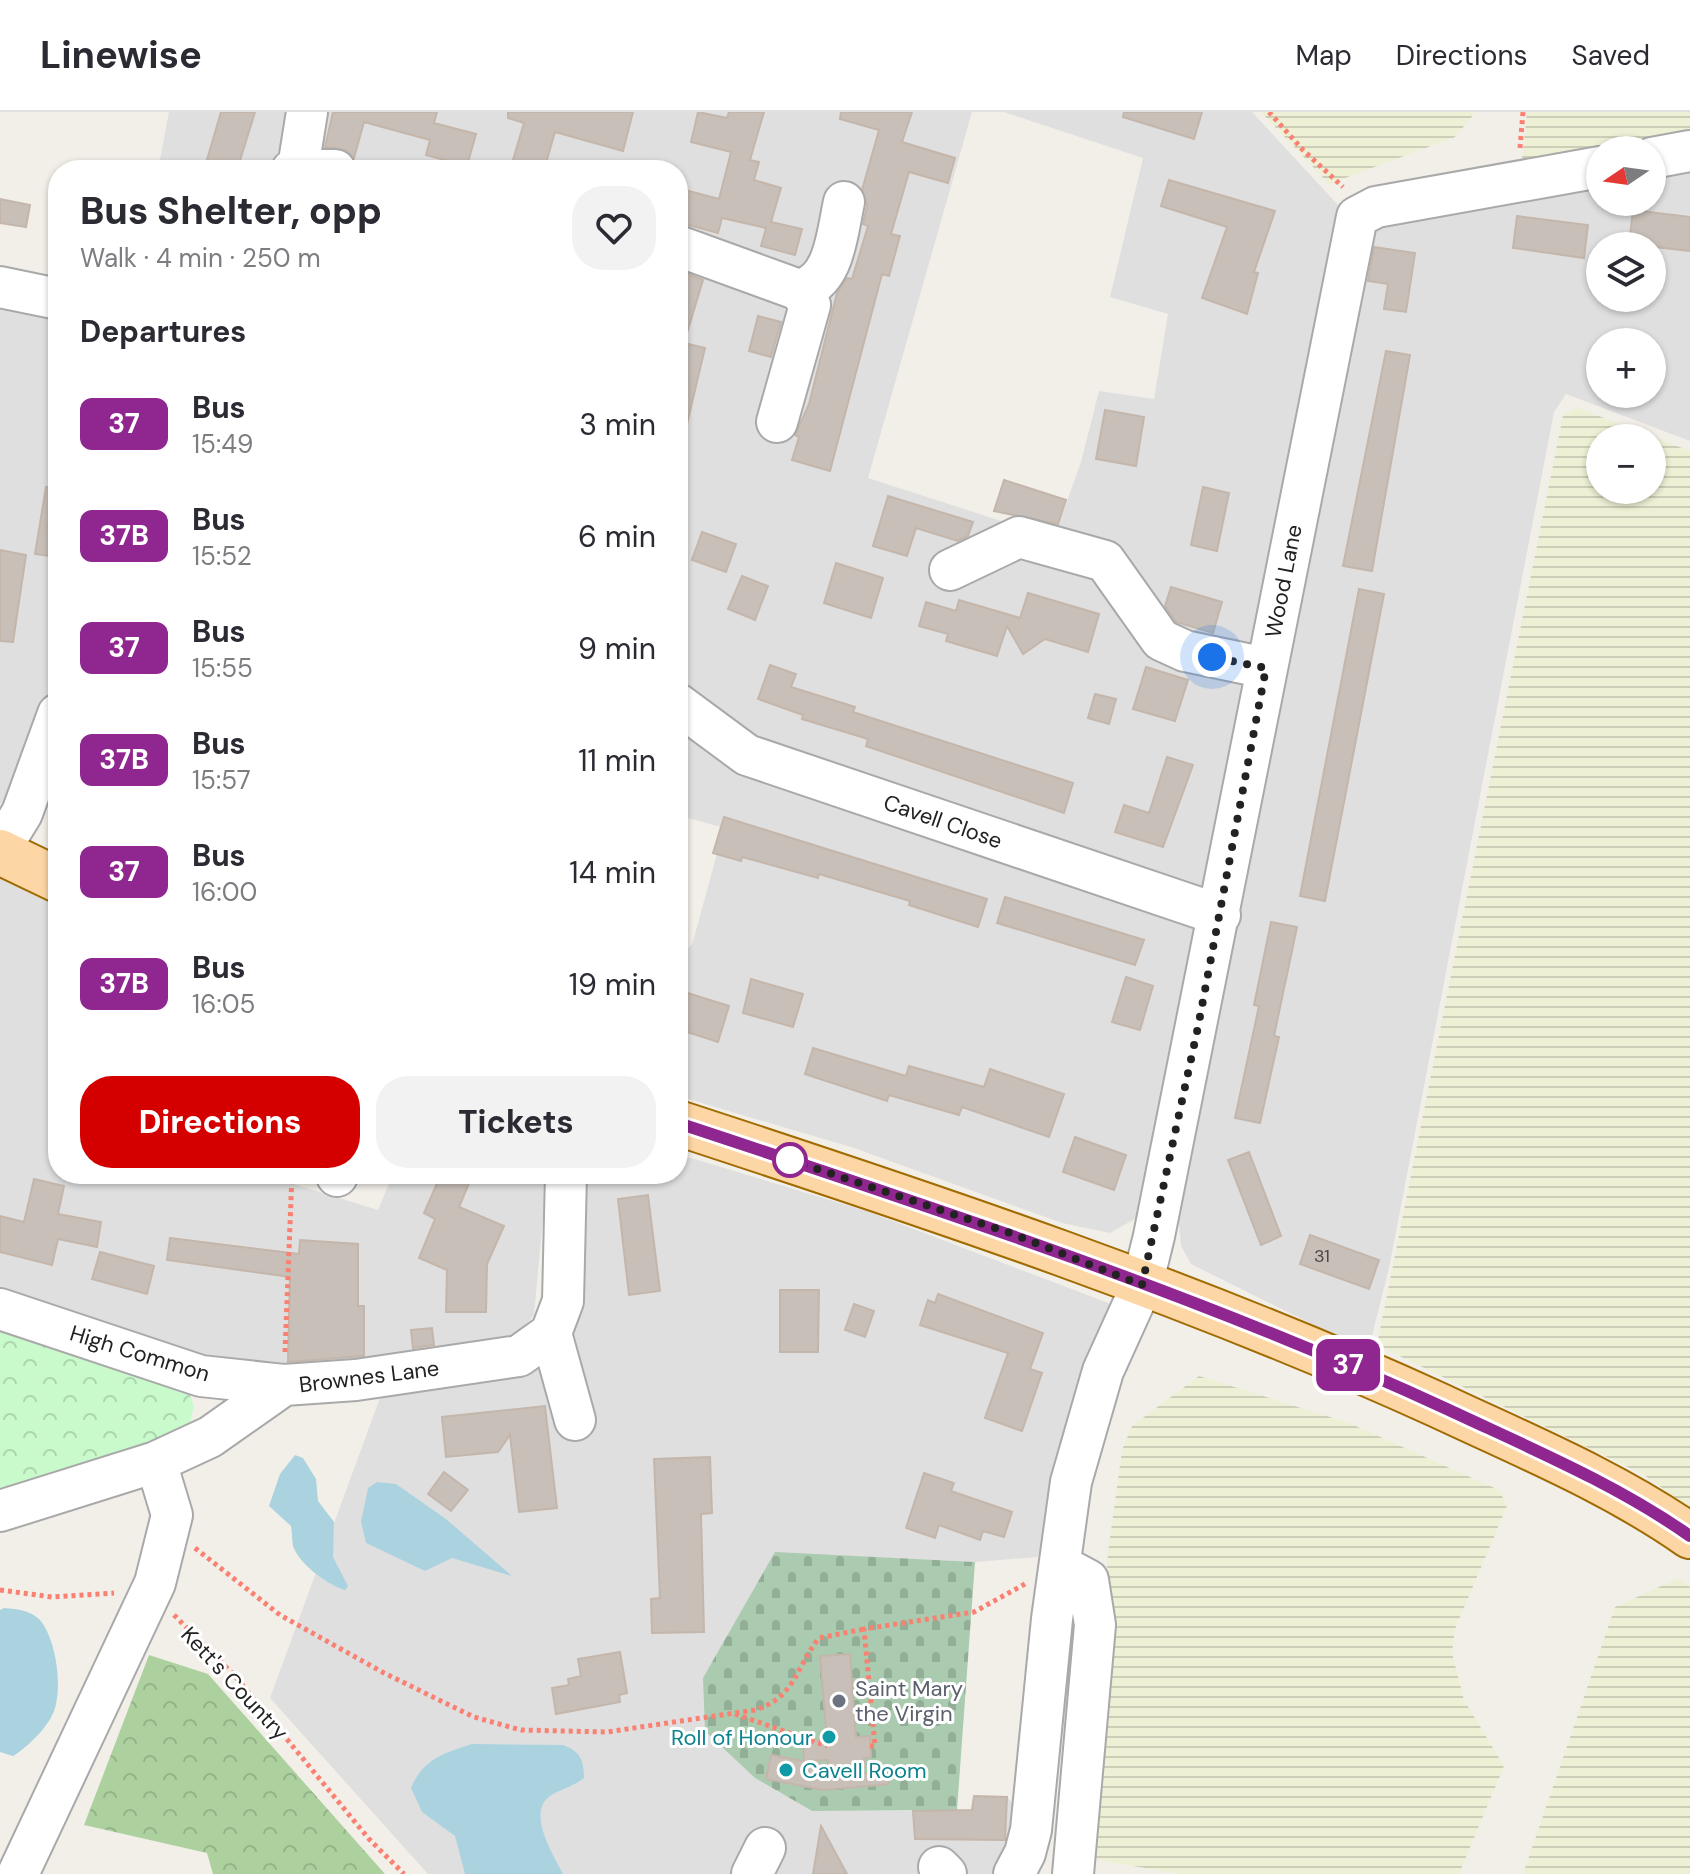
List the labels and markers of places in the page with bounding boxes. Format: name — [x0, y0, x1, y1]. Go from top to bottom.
unlabelled marker — [773, 1143, 807, 1177]
place label: Saint Mary the Virgin — [855, 1674, 963, 1728]
marker: Saint Mary the Virgin — [830, 1692, 848, 1710]
place label: Roll of Honour — [671, 1723, 813, 1752]
marker: Roll of Honour — [820, 1728, 838, 1746]
place label: Cavell Room — [802, 1756, 927, 1785]
marker: Cavell Room — [777, 1761, 795, 1779]

